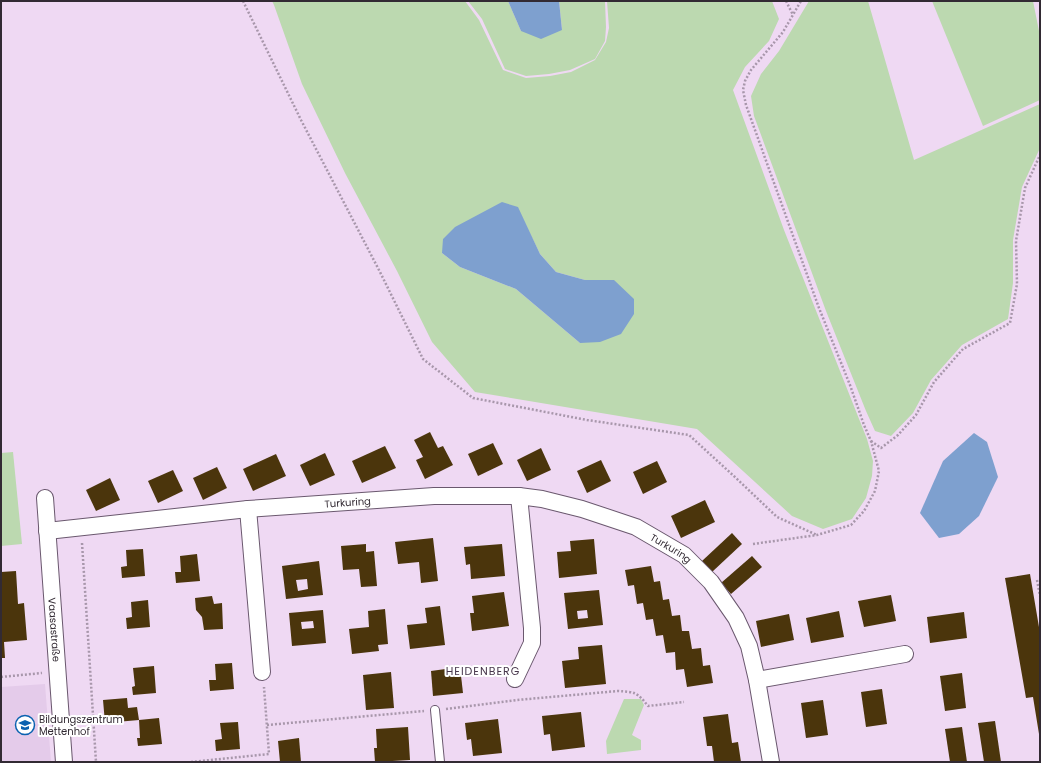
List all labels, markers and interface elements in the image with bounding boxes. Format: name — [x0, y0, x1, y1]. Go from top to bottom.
street label: Turkuring — [324, 493, 371, 511]
street label: Turkuring — [648, 529, 695, 566]
street label: Vaasastraße — [45, 597, 64, 662]
district label: HEIDENBERG — [446, 663, 520, 679]
place label: Bildungszentrum Mettenhof — [39, 712, 123, 739]
school or university icon: Bildungszentrum Mettenhof — [14, 714, 36, 736]

